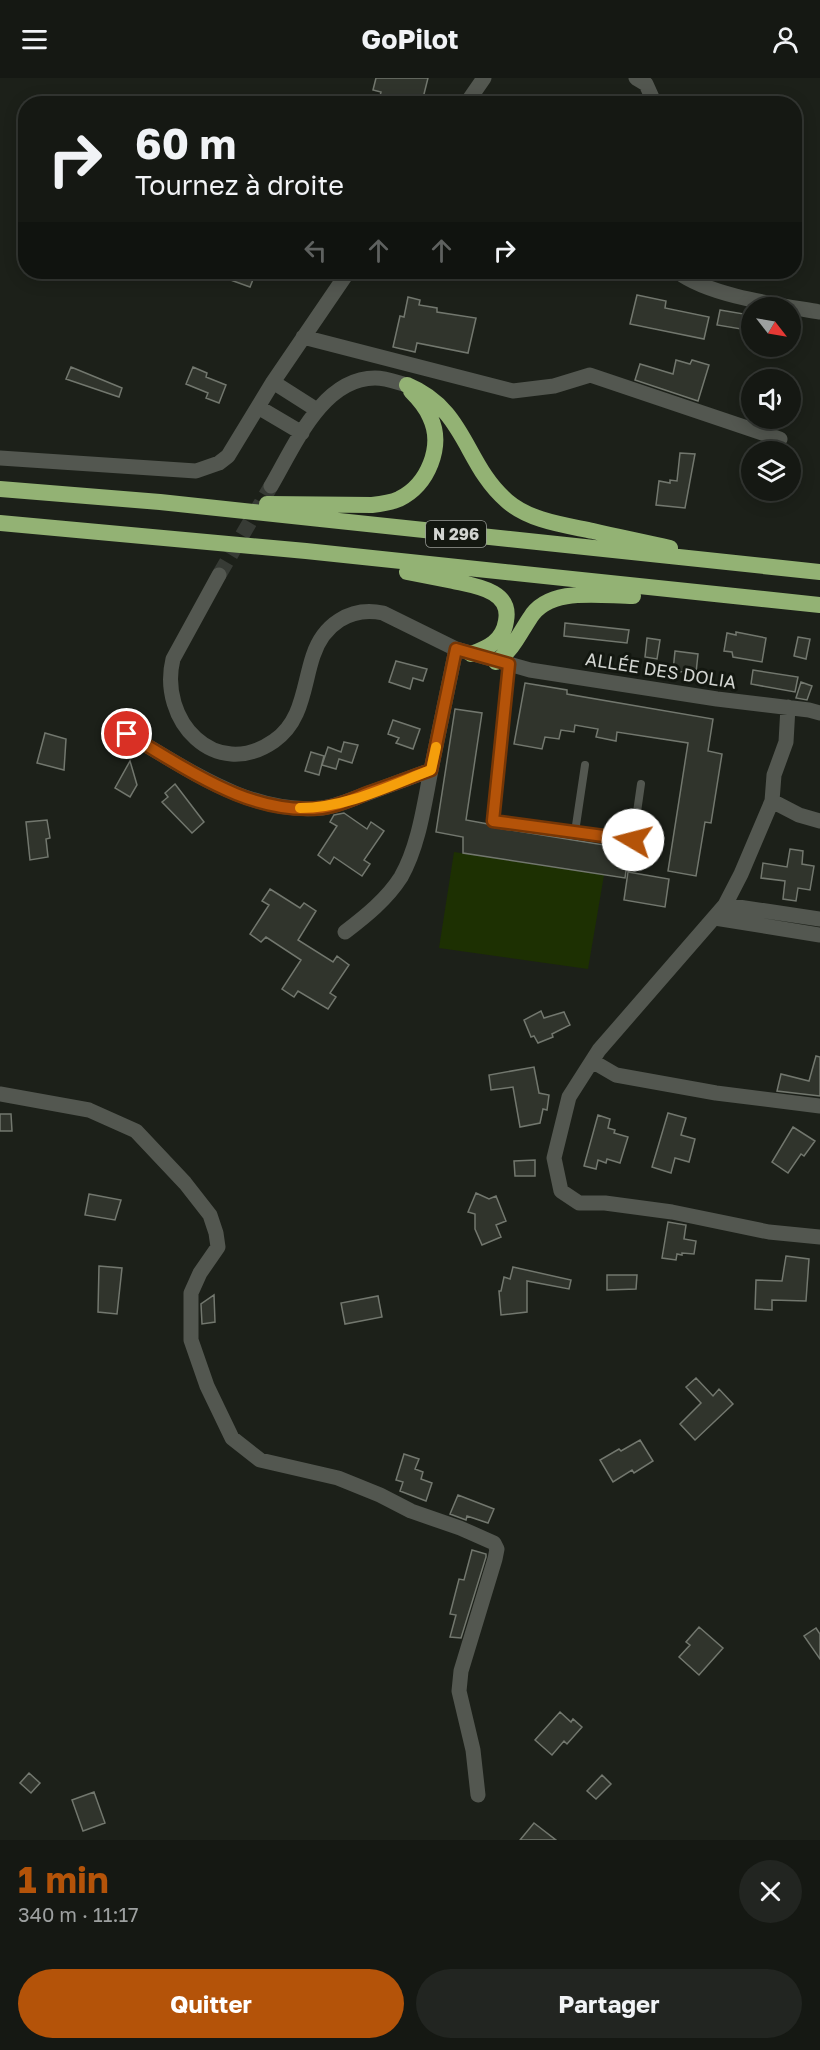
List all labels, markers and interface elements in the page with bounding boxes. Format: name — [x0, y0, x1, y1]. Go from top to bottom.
icon: menu — [18, 23, 51, 56]
text: GoPilot — [361, 23, 459, 55]
icon: person — [769, 23, 802, 56]
text: 60 m — [135, 118, 236, 168]
icon: right — [36, 120, 114, 198]
text: Tournez à droite — [135, 169, 344, 201]
icon: left — [299, 234, 332, 267]
icon: ahead — [362, 234, 395, 267]
icon: ahead — [425, 234, 458, 267]
icon: right — [488, 234, 521, 267]
north arrow — [741, 297, 801, 357]
map controls — [741, 297, 801, 501]
button: sound — [741, 369, 801, 429]
button: layers — [741, 441, 801, 501]
road number: N 296 — [426, 521, 486, 547]
street label: ALLÉE DES DOLIA — [584, 647, 738, 693]
pin — [101, 708, 152, 759]
icon: arrive — [110, 717, 143, 750]
position arrow — [601, 808, 665, 872]
text: 1 min — [18, 1858, 109, 1901]
button: close — [739, 1860, 802, 1923]
text: 340 m · 11:17 — [18, 1902, 139, 1926]
button: Quitter — [18, 1969, 404, 2038]
button: Partager — [416, 1969, 802, 2038]

